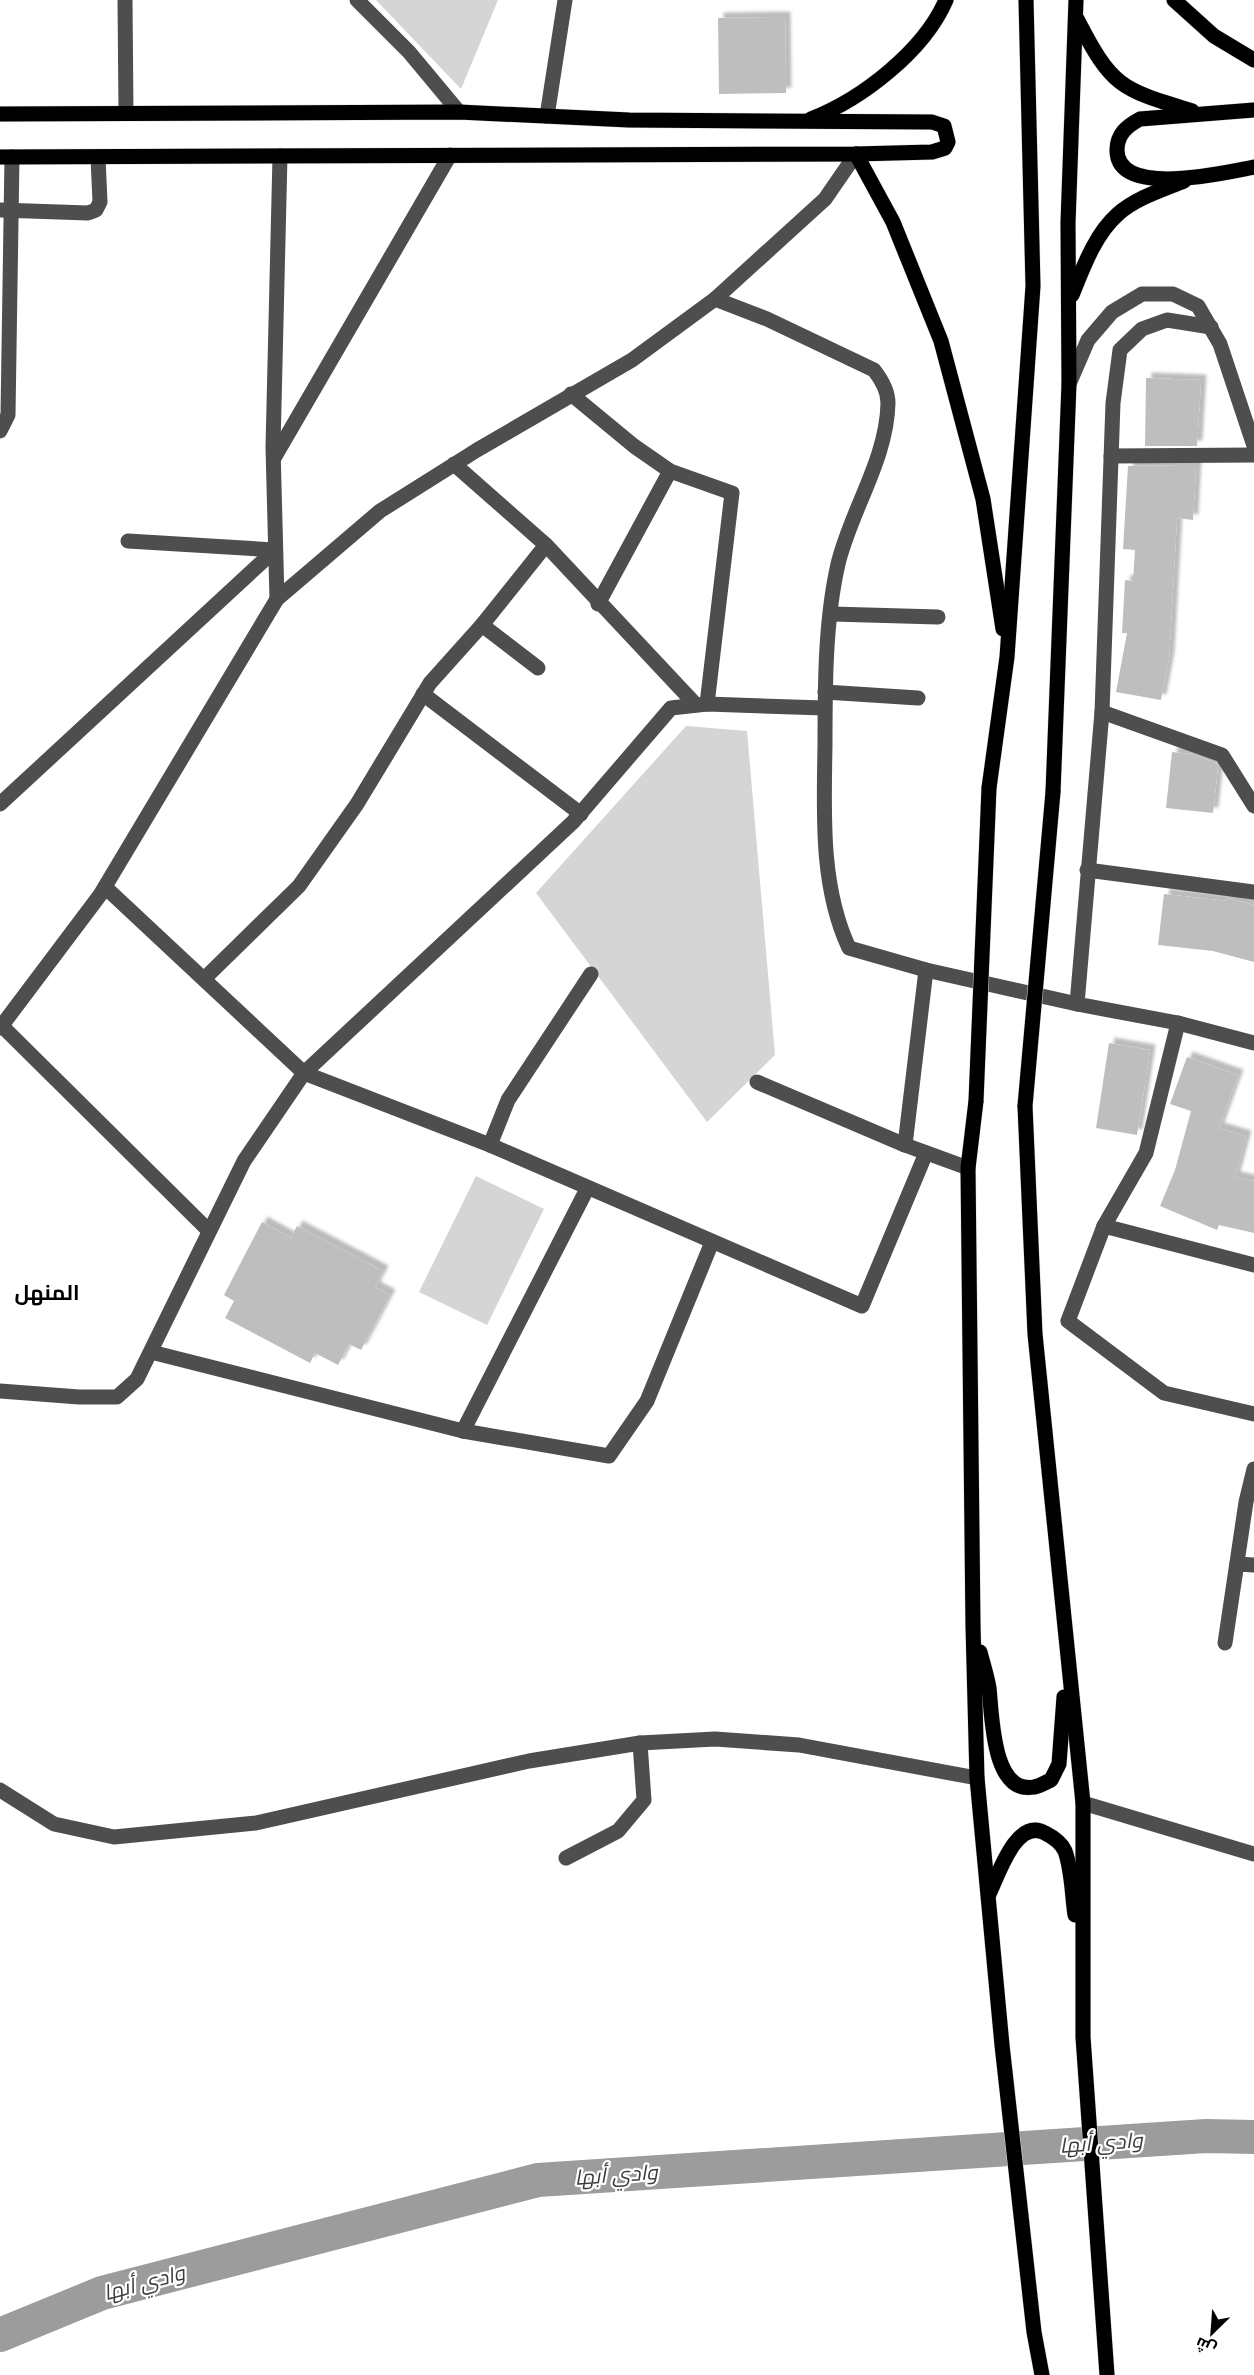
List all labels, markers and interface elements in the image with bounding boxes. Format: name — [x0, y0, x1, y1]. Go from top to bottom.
district label: المنهل — [15, 1281, 79, 1306]
water label: وادي أبها — [1059, 2126, 1145, 2163]
water label: وادي أبها — [574, 2158, 660, 2195]
water label: وادي أبها — [100, 2258, 190, 2310]
north arrow — [1182, 2303, 1242, 2363]
text: ش — [1193, 2333, 1219, 2358]

